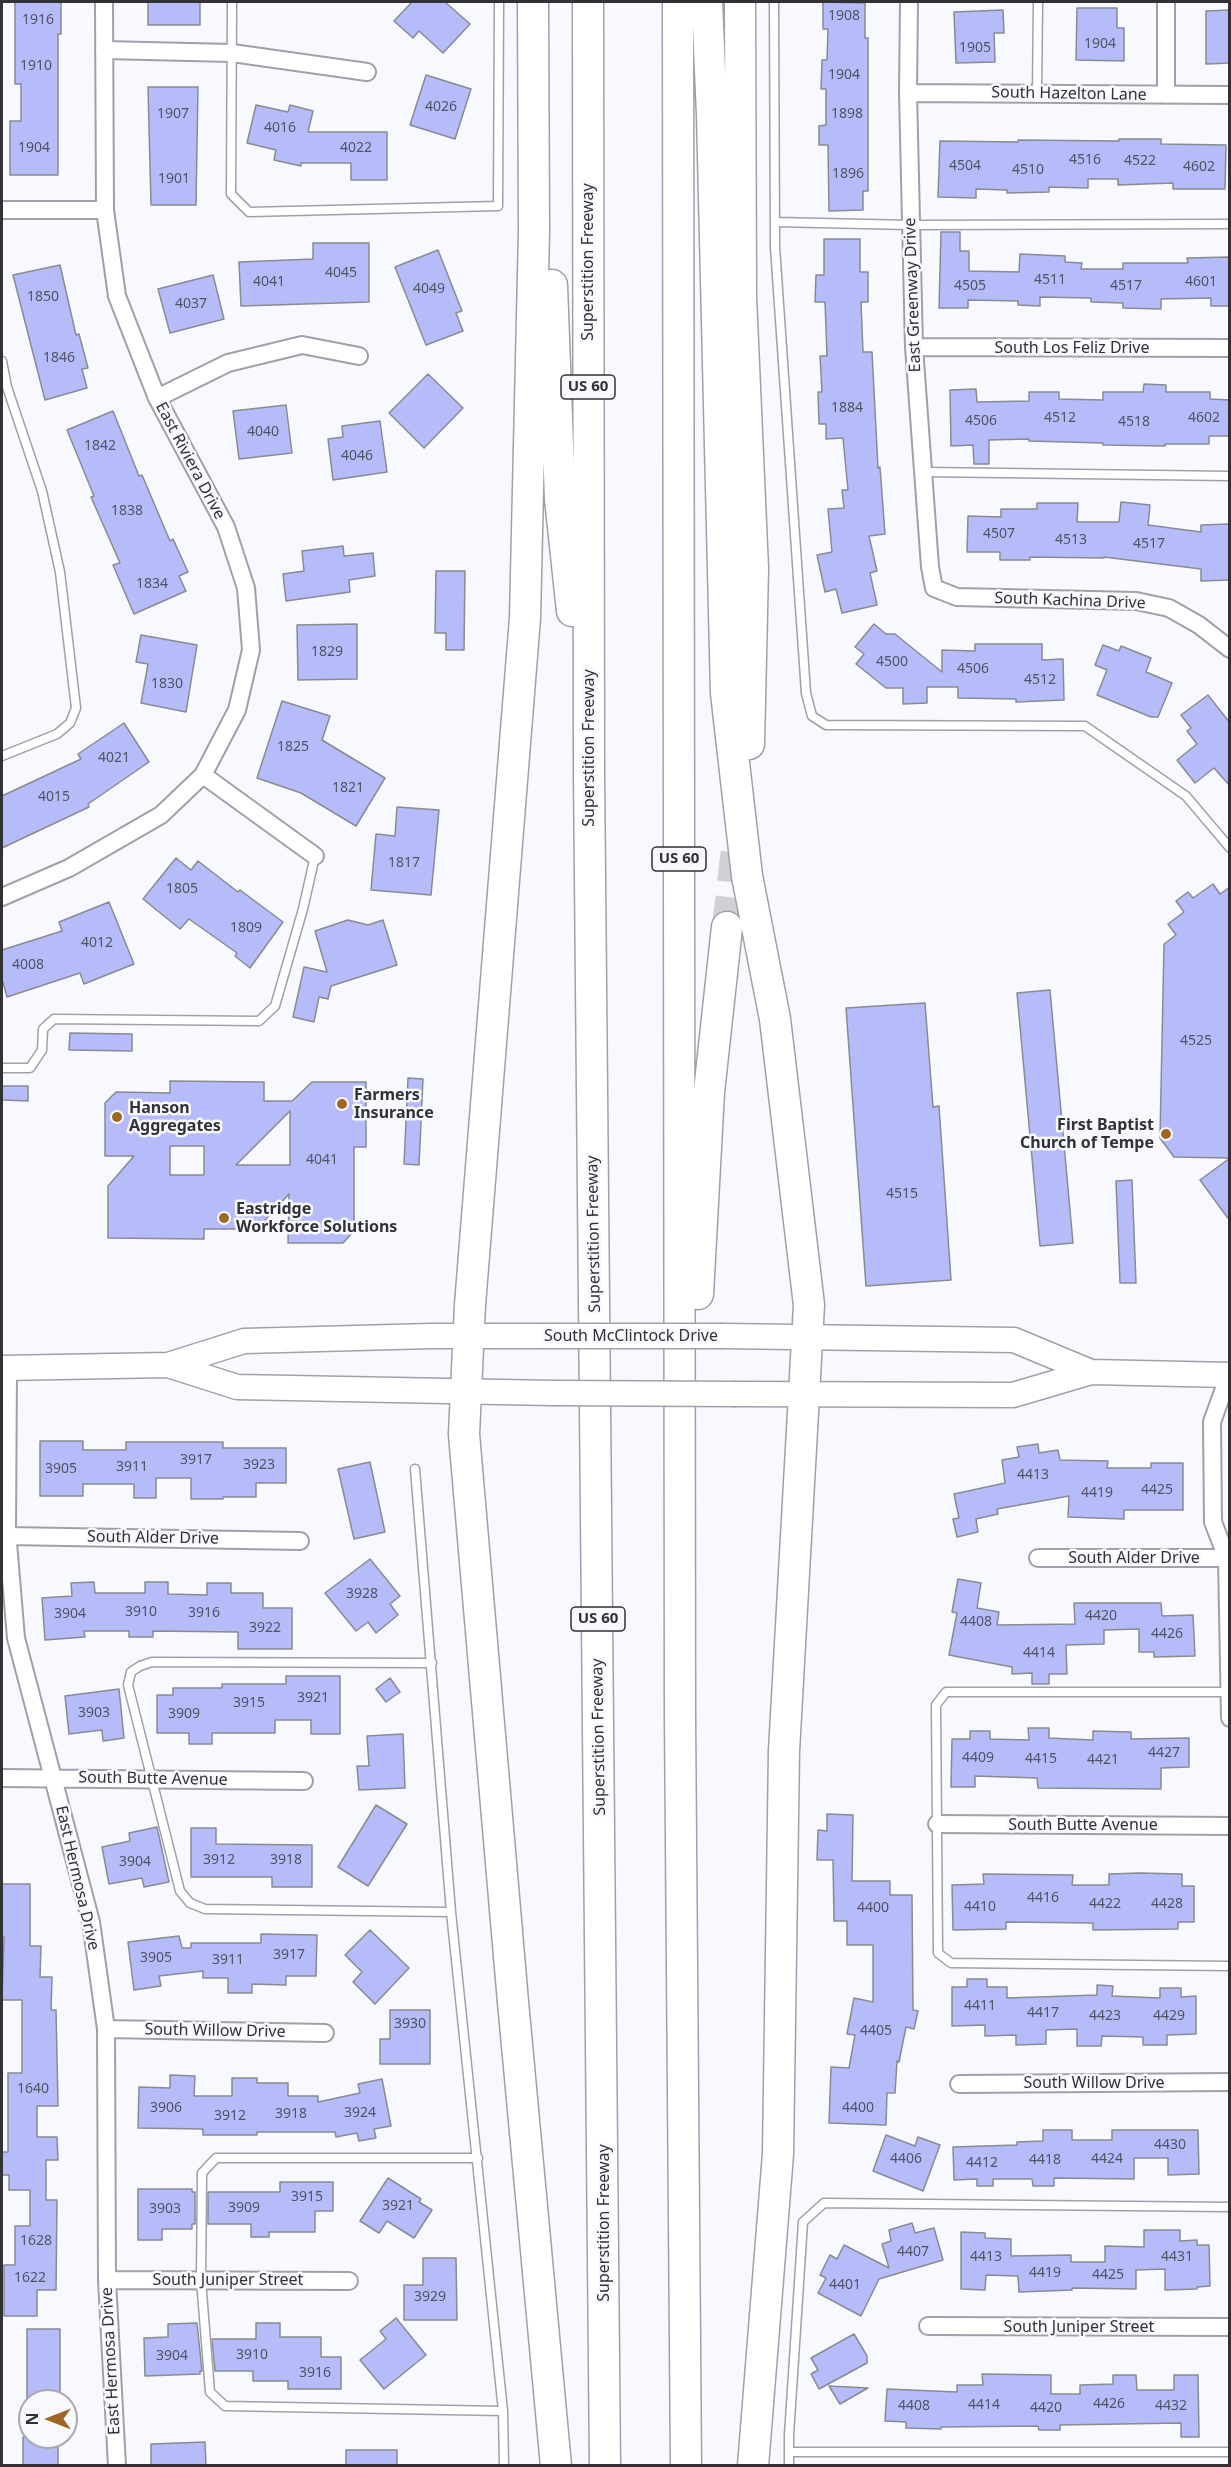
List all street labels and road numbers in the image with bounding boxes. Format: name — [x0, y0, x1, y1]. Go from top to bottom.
street label: South Hazelton Lane — [991, 83, 1147, 105]
street label: Superstition Freeway — [578, 183, 598, 341]
street label: East Greenway Drive — [901, 217, 925, 373]
street label: South Los Feliz Drive — [995, 338, 1149, 358]
road number: US 60 — [561, 375, 615, 399]
street label: East Riviera Drive — [151, 399, 229, 523]
street label: South Kachina Drive — [994, 589, 1146, 613]
street label: Superstition Freeway — [579, 669, 599, 827]
road number: US 60 — [652, 847, 706, 871]
street label: Superstition Freeway — [583, 1155, 605, 1313]
street label: South McClintock Drive — [544, 1326, 718, 1346]
street label: South Alder Drive — [87, 1527, 219, 1549]
street label: South Alder Drive — [1068, 1548, 1200, 1568]
road number: US 60 — [571, 1607, 625, 1631]
street label: Superstition Freeway — [588, 1658, 610, 1816]
street label: South Butte Avenue — [78, 1768, 228, 1790]
street label: East Hermosa Drive — [51, 1804, 103, 1952]
street label: South Butte Avenue — [1008, 1815, 1158, 1835]
street label: South Willow Drive — [144, 2020, 286, 2042]
street label: South Willow Drive — [1023, 2073, 1165, 2093]
street label: Superstition Freeway — [594, 2144, 614, 2302]
street label: South Juniper Street — [153, 2270, 303, 2290]
street label: East Hermosa Drive — [98, 2287, 124, 2435]
street label: South Juniper Street — [1004, 2317, 1154, 2337]

